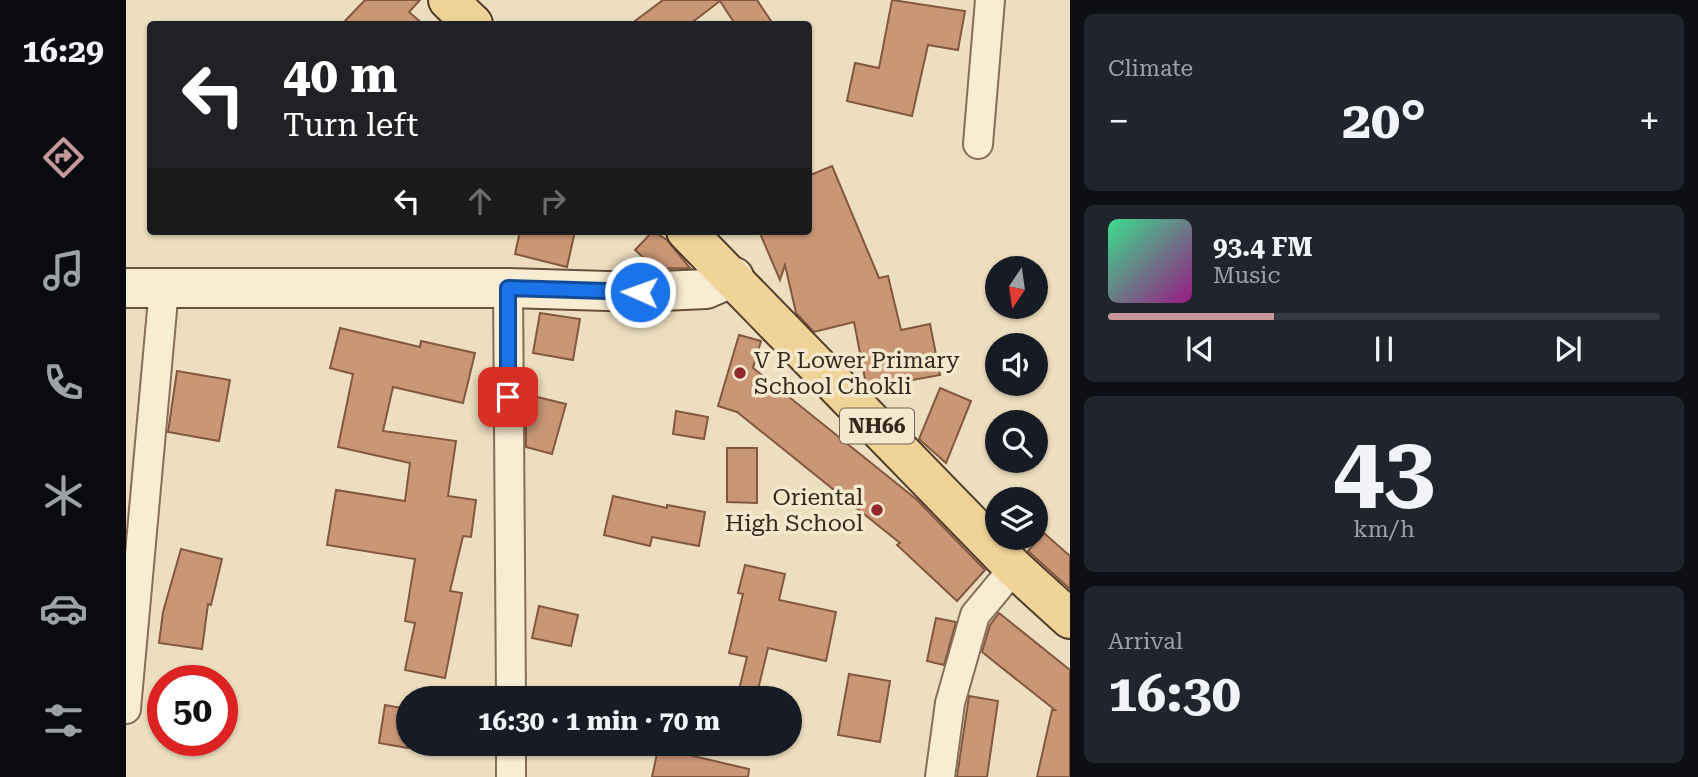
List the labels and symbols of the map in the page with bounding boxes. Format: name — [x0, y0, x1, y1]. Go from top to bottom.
position arrow — [603, 255, 677, 329]
north arrow — [985, 256, 1048, 318]
place label: V P Lower Primary School Chokli — [754, 347, 960, 400]
marker: V P Lower Primary School Chokli — [732, 365, 748, 381]
pin — [478, 367, 538, 427]
road number: NH66 — [840, 408, 914, 444]
place label: Oriental High School — [725, 484, 863, 537]
marker: Oriental High School — [869, 502, 885, 518]
speed limit sign: 50 — [147, 665, 238, 756]

